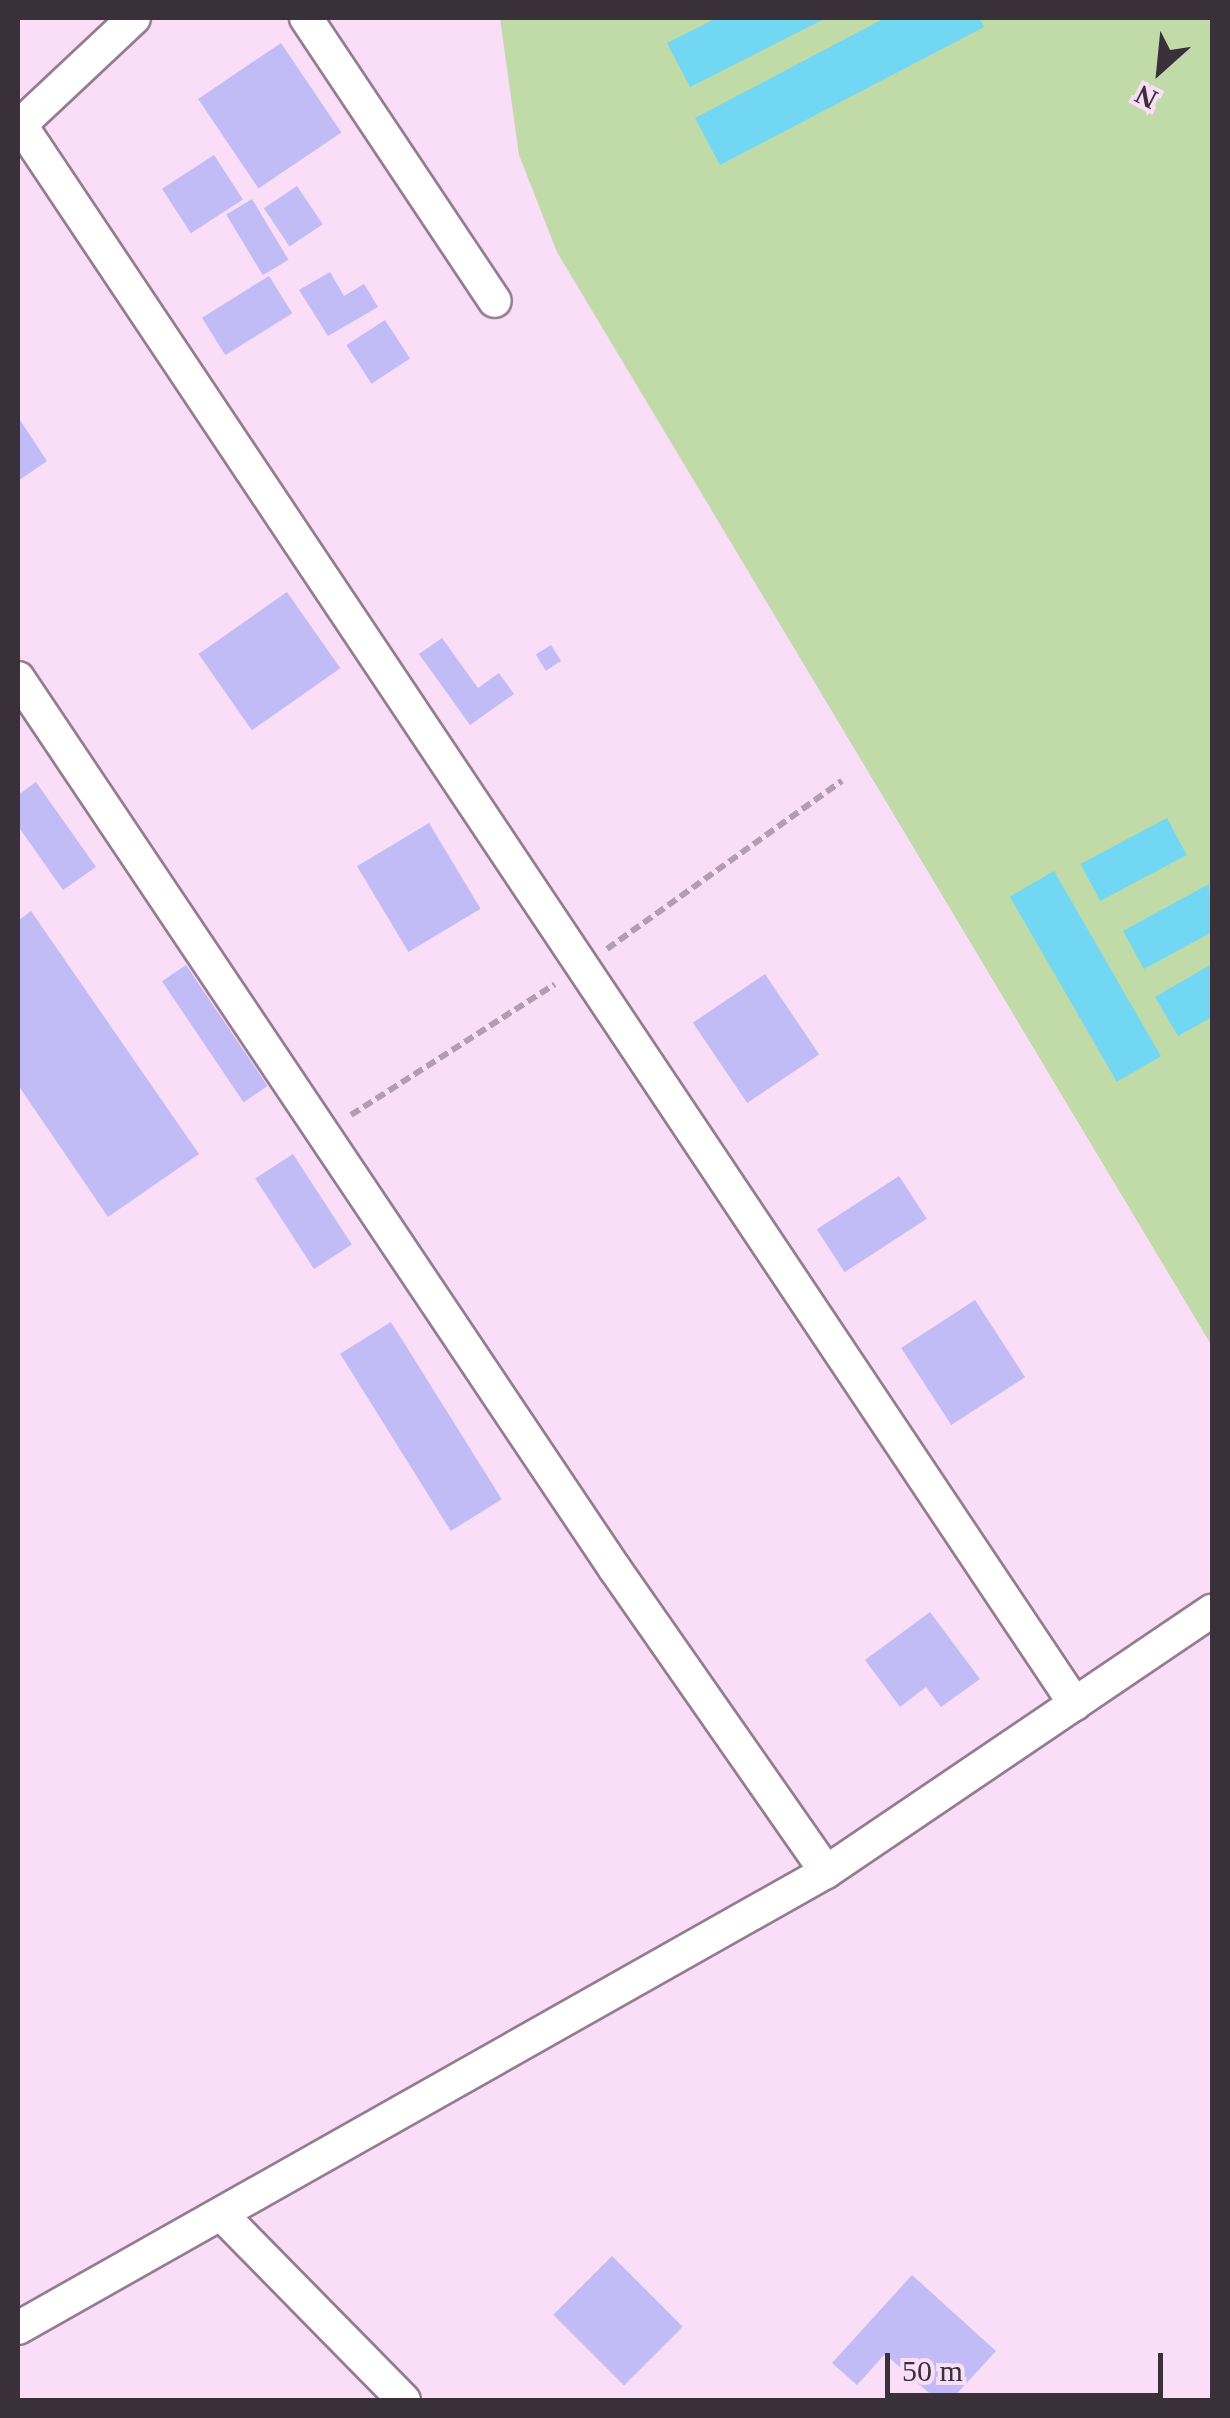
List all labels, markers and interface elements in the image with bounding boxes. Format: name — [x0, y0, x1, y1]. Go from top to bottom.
north arrow — [1110, 20, 1210, 120]
text: N — [1130, 79, 1162, 116]
scale bar — [890, 2333, 1168, 2395]
text: 50 m — [902, 2354, 963, 2387]

